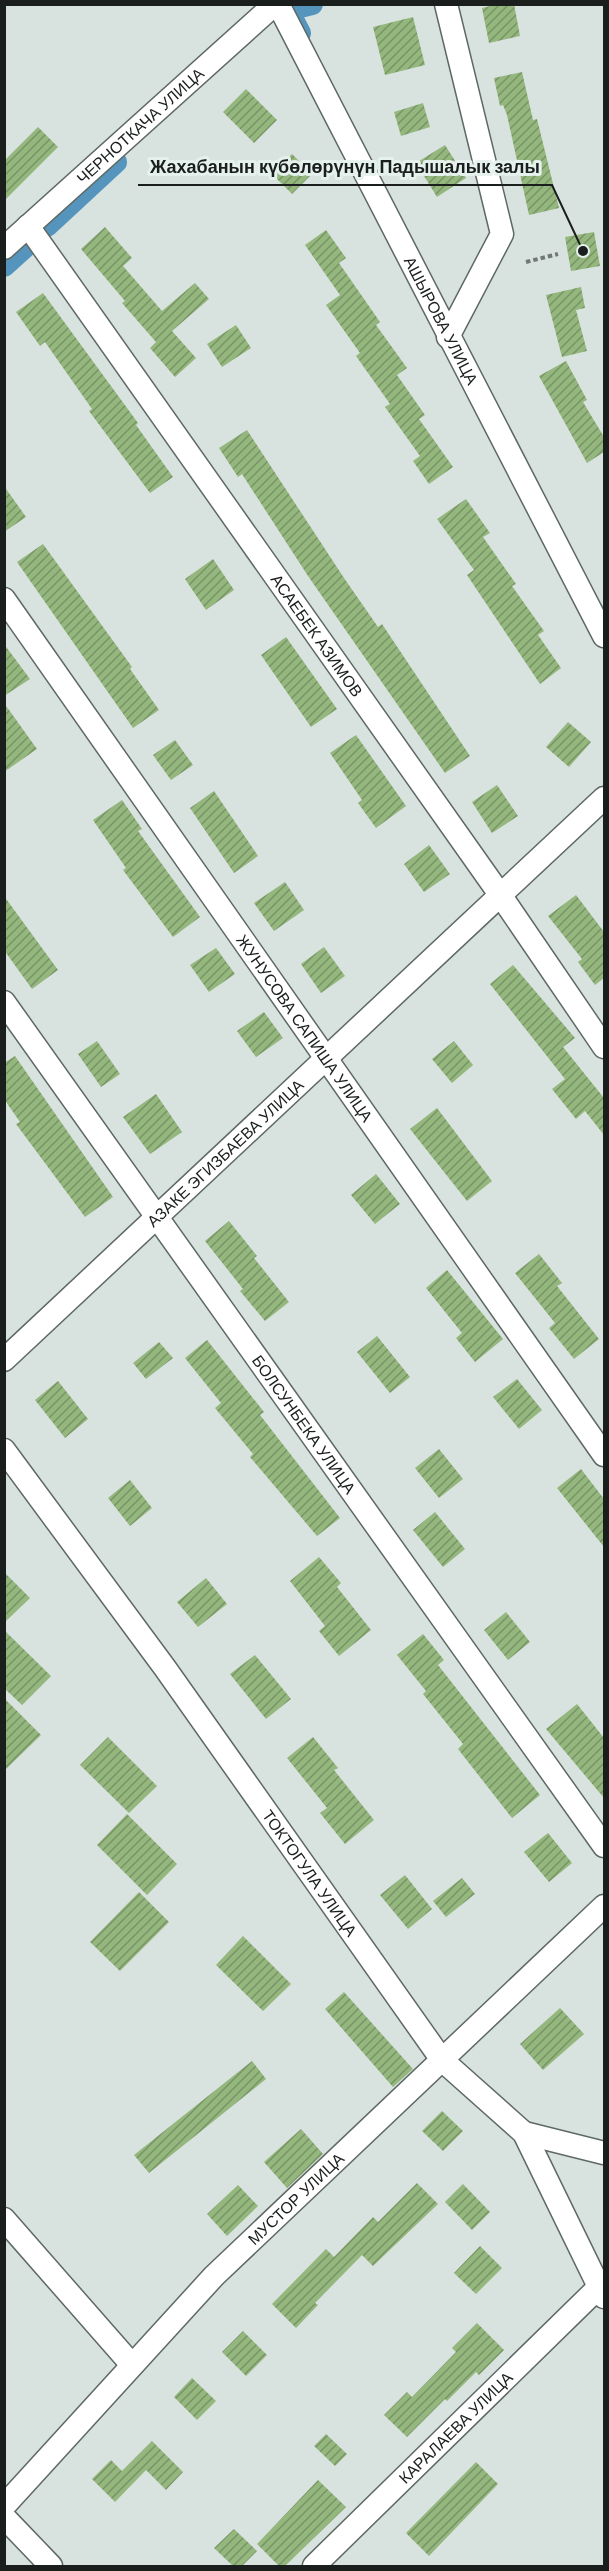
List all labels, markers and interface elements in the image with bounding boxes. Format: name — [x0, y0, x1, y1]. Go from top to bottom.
street label: ЧЕРНОТКАЧА УЛИЦА — [72, 63, 209, 189]
callout: Жахабанын күбөлөрүнүн Падышалык залы — [138, 149, 552, 185]
text: Жахабанын күбөлөрүнүн Падышалык залы — [149, 155, 540, 179]
street label: АШЫРОВА УЛИЦА — [399, 253, 483, 389]
street label: АСАЕБЕК АЗИМОВ — [266, 570, 367, 701]
street label: ЖУНУСОВА САПИША УЛИЦА — [231, 931, 377, 1126]
street label: АЗАКЕ ЭГИЗБАЕВА УЛИЦА — [143, 1075, 309, 1232]
street label: БОЛСУНБЕКА УЛИЦА — [247, 1351, 360, 1498]
street label: ТОКТОГУЛА УЛИЦА — [258, 1806, 362, 1941]
street label: МУСТОР УЛИЦА — [243, 2148, 349, 2250]
street label: КАРАЛАЕВА УЛИЦА — [394, 2367, 518, 2488]

